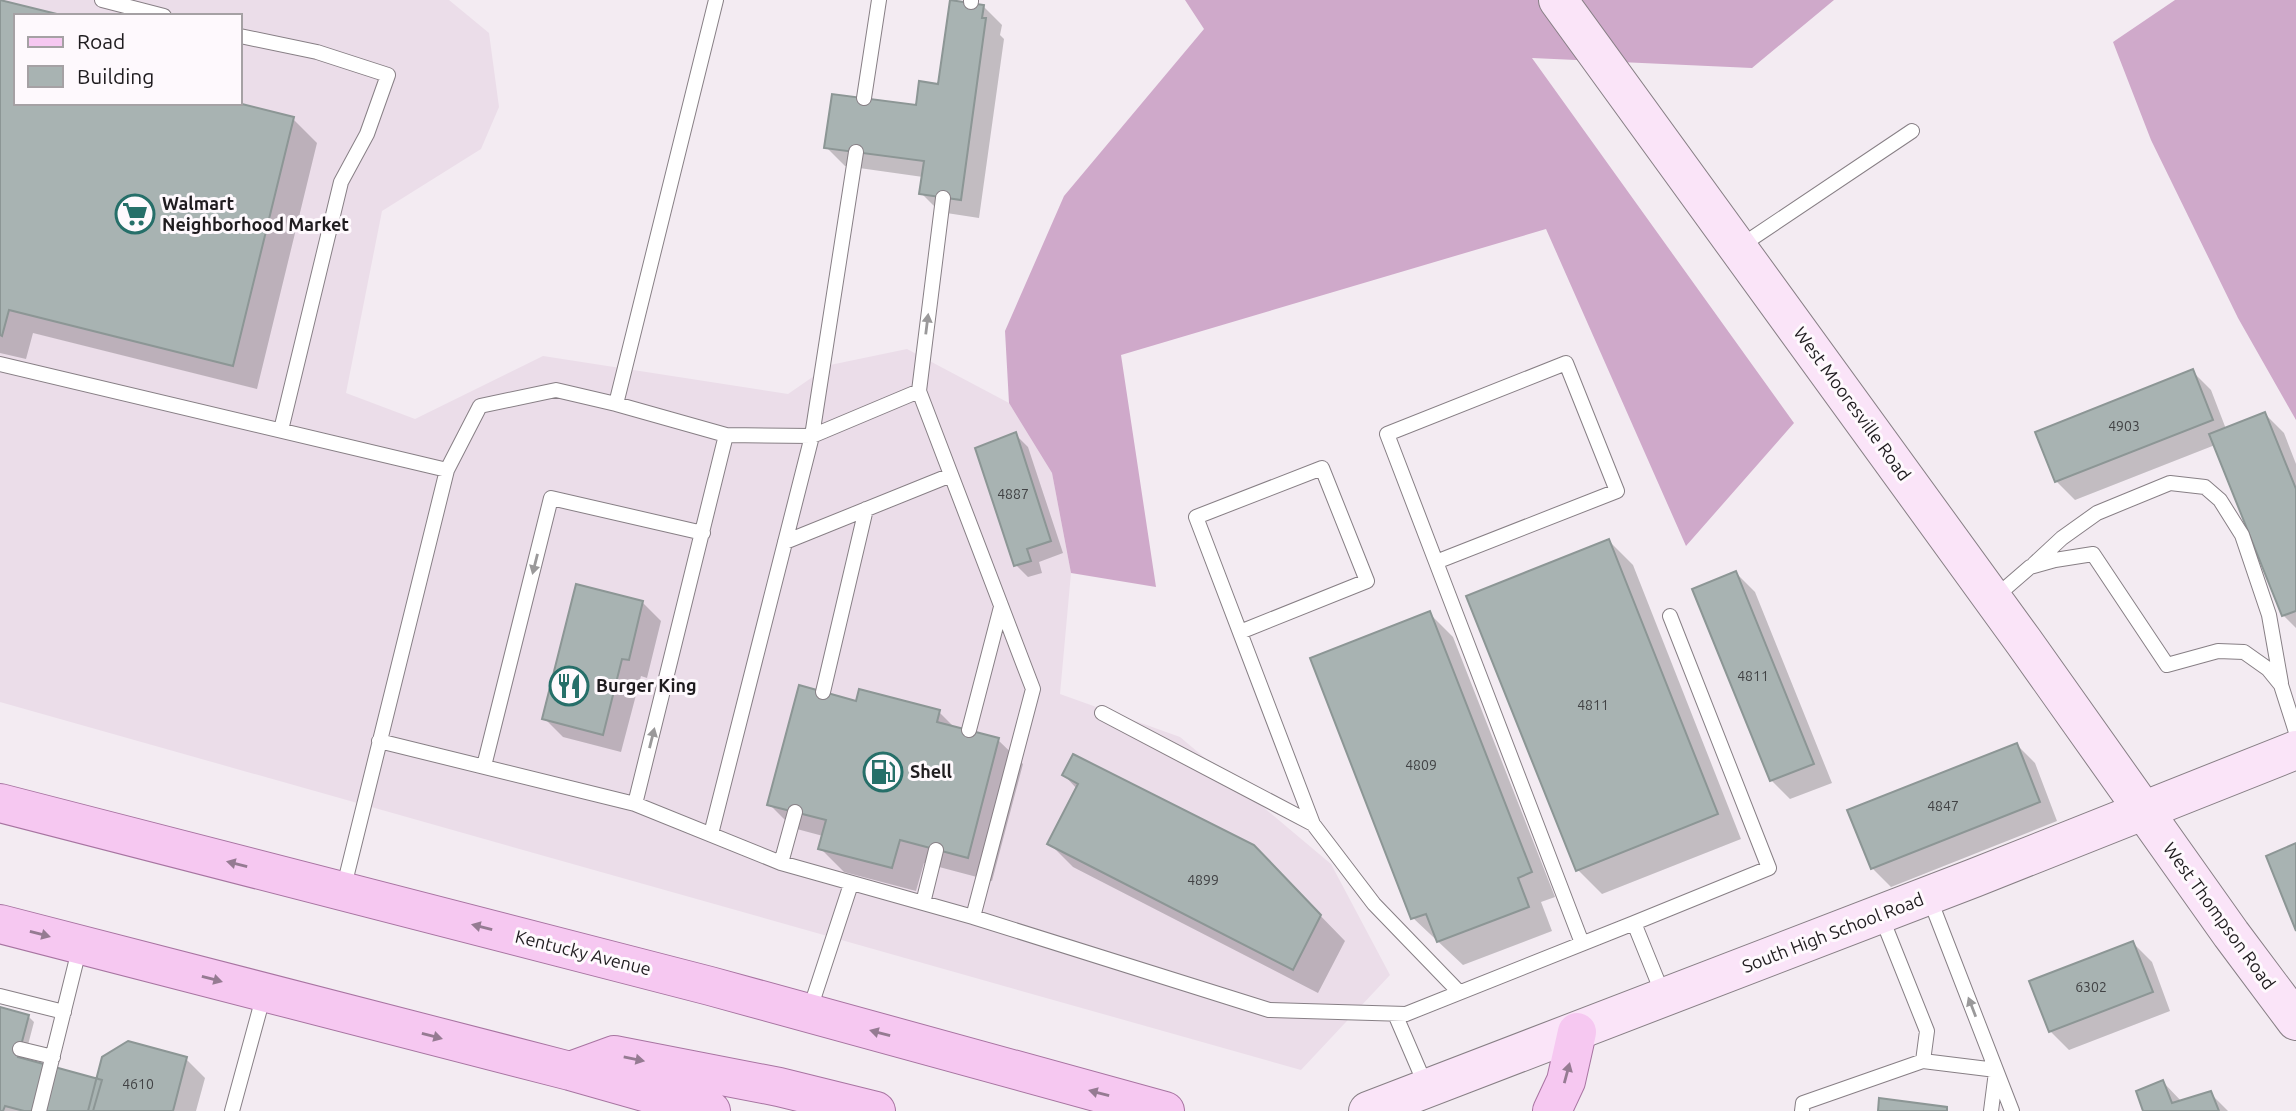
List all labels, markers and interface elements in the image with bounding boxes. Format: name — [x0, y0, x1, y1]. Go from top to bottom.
legend — [14, 14, 242, 105]
text: Road — [77, 29, 125, 53]
text: Building — [77, 64, 154, 88]
supermarket icon: Walmart Neighborhood Market — [114, 193, 156, 235]
place label: Walmart Neighborhood Market — [162, 193, 349, 234]
one-way arrow — [922, 312, 933, 334]
street label: West Mooresville Road — [1790, 323, 1915, 484]
house number: 4903 — [2108, 418, 2140, 434]
house number: 4887 — [997, 486, 1029, 502]
one-way arrow — [529, 553, 540, 575]
restaurant icon: Burger King — [548, 665, 590, 707]
house number: 4811 — [1737, 668, 1769, 684]
place label: Burger King — [596, 675, 697, 695]
house number: 4811 — [1577, 697, 1609, 713]
one-way arrow — [647, 727, 658, 749]
fuel station icon: Shell — [862, 751, 904, 793]
house number: 4809 — [1405, 757, 1437, 773]
place label: Shell — [910, 761, 953, 781]
house number: 4847 — [1927, 798, 1959, 814]
street label: West Thompson Road — [2160, 838, 2280, 993]
one-way arrow — [226, 858, 248, 869]
house number: 4899 — [1187, 872, 1219, 888]
street label: South High School Road — [1739, 888, 1926, 976]
one-way arrow — [471, 921, 493, 932]
street label: Kentucky Avenue — [513, 925, 653, 979]
one-way arrow — [29, 929, 51, 940]
one-way arrow — [201, 974, 223, 985]
house number: 6302 — [2075, 979, 2107, 995]
one-way arrow — [1966, 996, 1977, 1017]
one-way arrow — [868, 1027, 890, 1038]
one-way arrow — [422, 1031, 444, 1042]
one-way arrow — [623, 1053, 645, 1064]
one-way arrow — [1563, 1062, 1573, 1083]
house number: 4610 — [122, 1076, 154, 1092]
one-way arrow — [1088, 1087, 1110, 1098]

